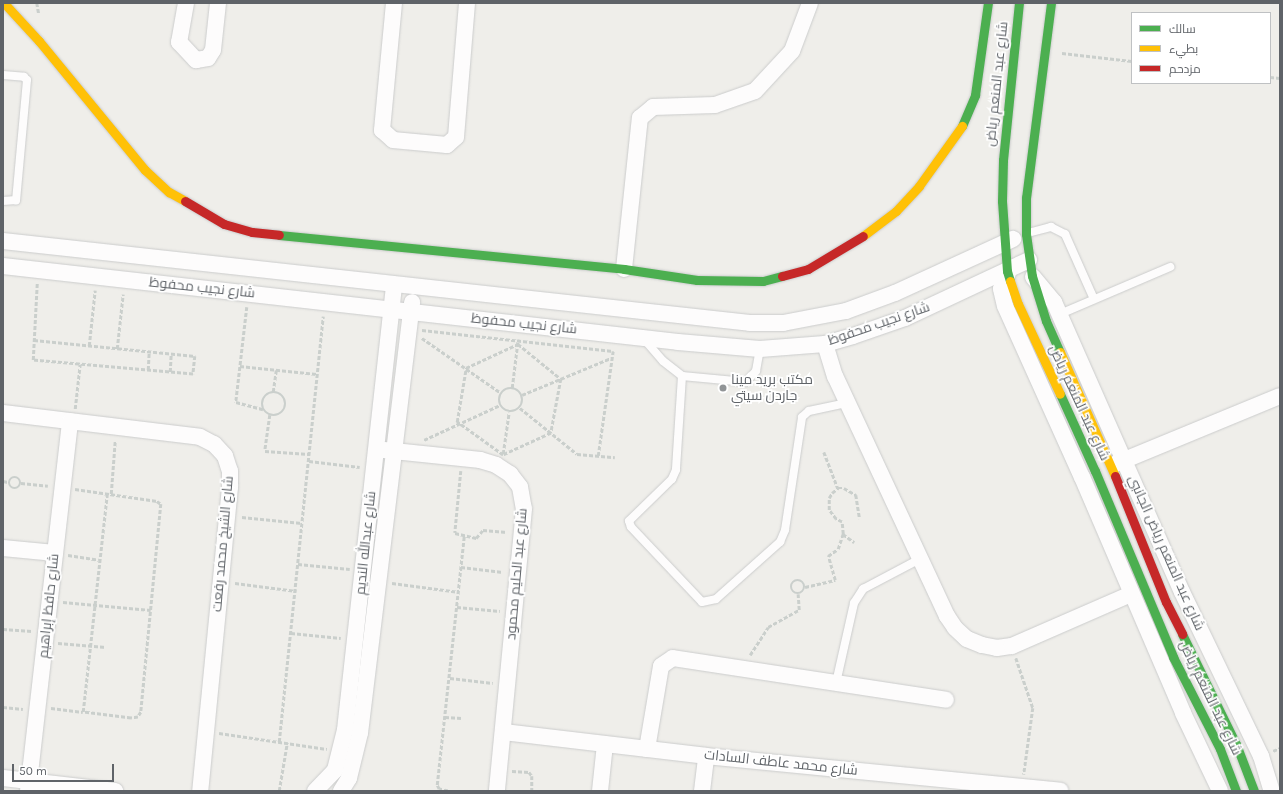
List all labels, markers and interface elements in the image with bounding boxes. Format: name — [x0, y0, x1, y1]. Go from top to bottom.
legend — [1131, 12, 1271, 84]
street label: شارع عبد المنعم رياض — [982, 21, 1012, 147]
text: سالك — [1169, 22, 1196, 36]
text: بطيء — [1169, 42, 1198, 56]
text: مزدحم — [1169, 62, 1201, 76]
street label: شارع نجيب محفوظ — [148, 274, 256, 302]
street label: شارع نجيب محفوظ — [826, 299, 932, 349]
street label: شارع نجيب محفوظ — [470, 310, 578, 338]
street label: شارع عبد المنعم رياض — [1045, 343, 1113, 463]
place label: مكتب بريد مينا جاردن سيتي — [731, 372, 813, 404]
marker: مكتب بريد مينا جاردن سيتي — [718, 383, 728, 393]
street label: شارع عبد المنعم رياض الجانبي — [1124, 473, 1208, 633]
street label: شارع الشيخ محمد رفعت — [209, 475, 237, 613]
street label: شارع عبدالله النديم — [352, 490, 380, 596]
street label: شارع عبد الحليم محمود — [503, 507, 531, 641]
street label: شارع حافظ إبراهيم — [35, 553, 63, 659]
street label: شارع عبد المنعم رياض — [1175, 638, 1245, 758]
street label: شارع محمد عاطف السادات — [703, 747, 859, 779]
scale bar — [14, 756, 116, 782]
text: 50 m — [19, 764, 47, 778]

